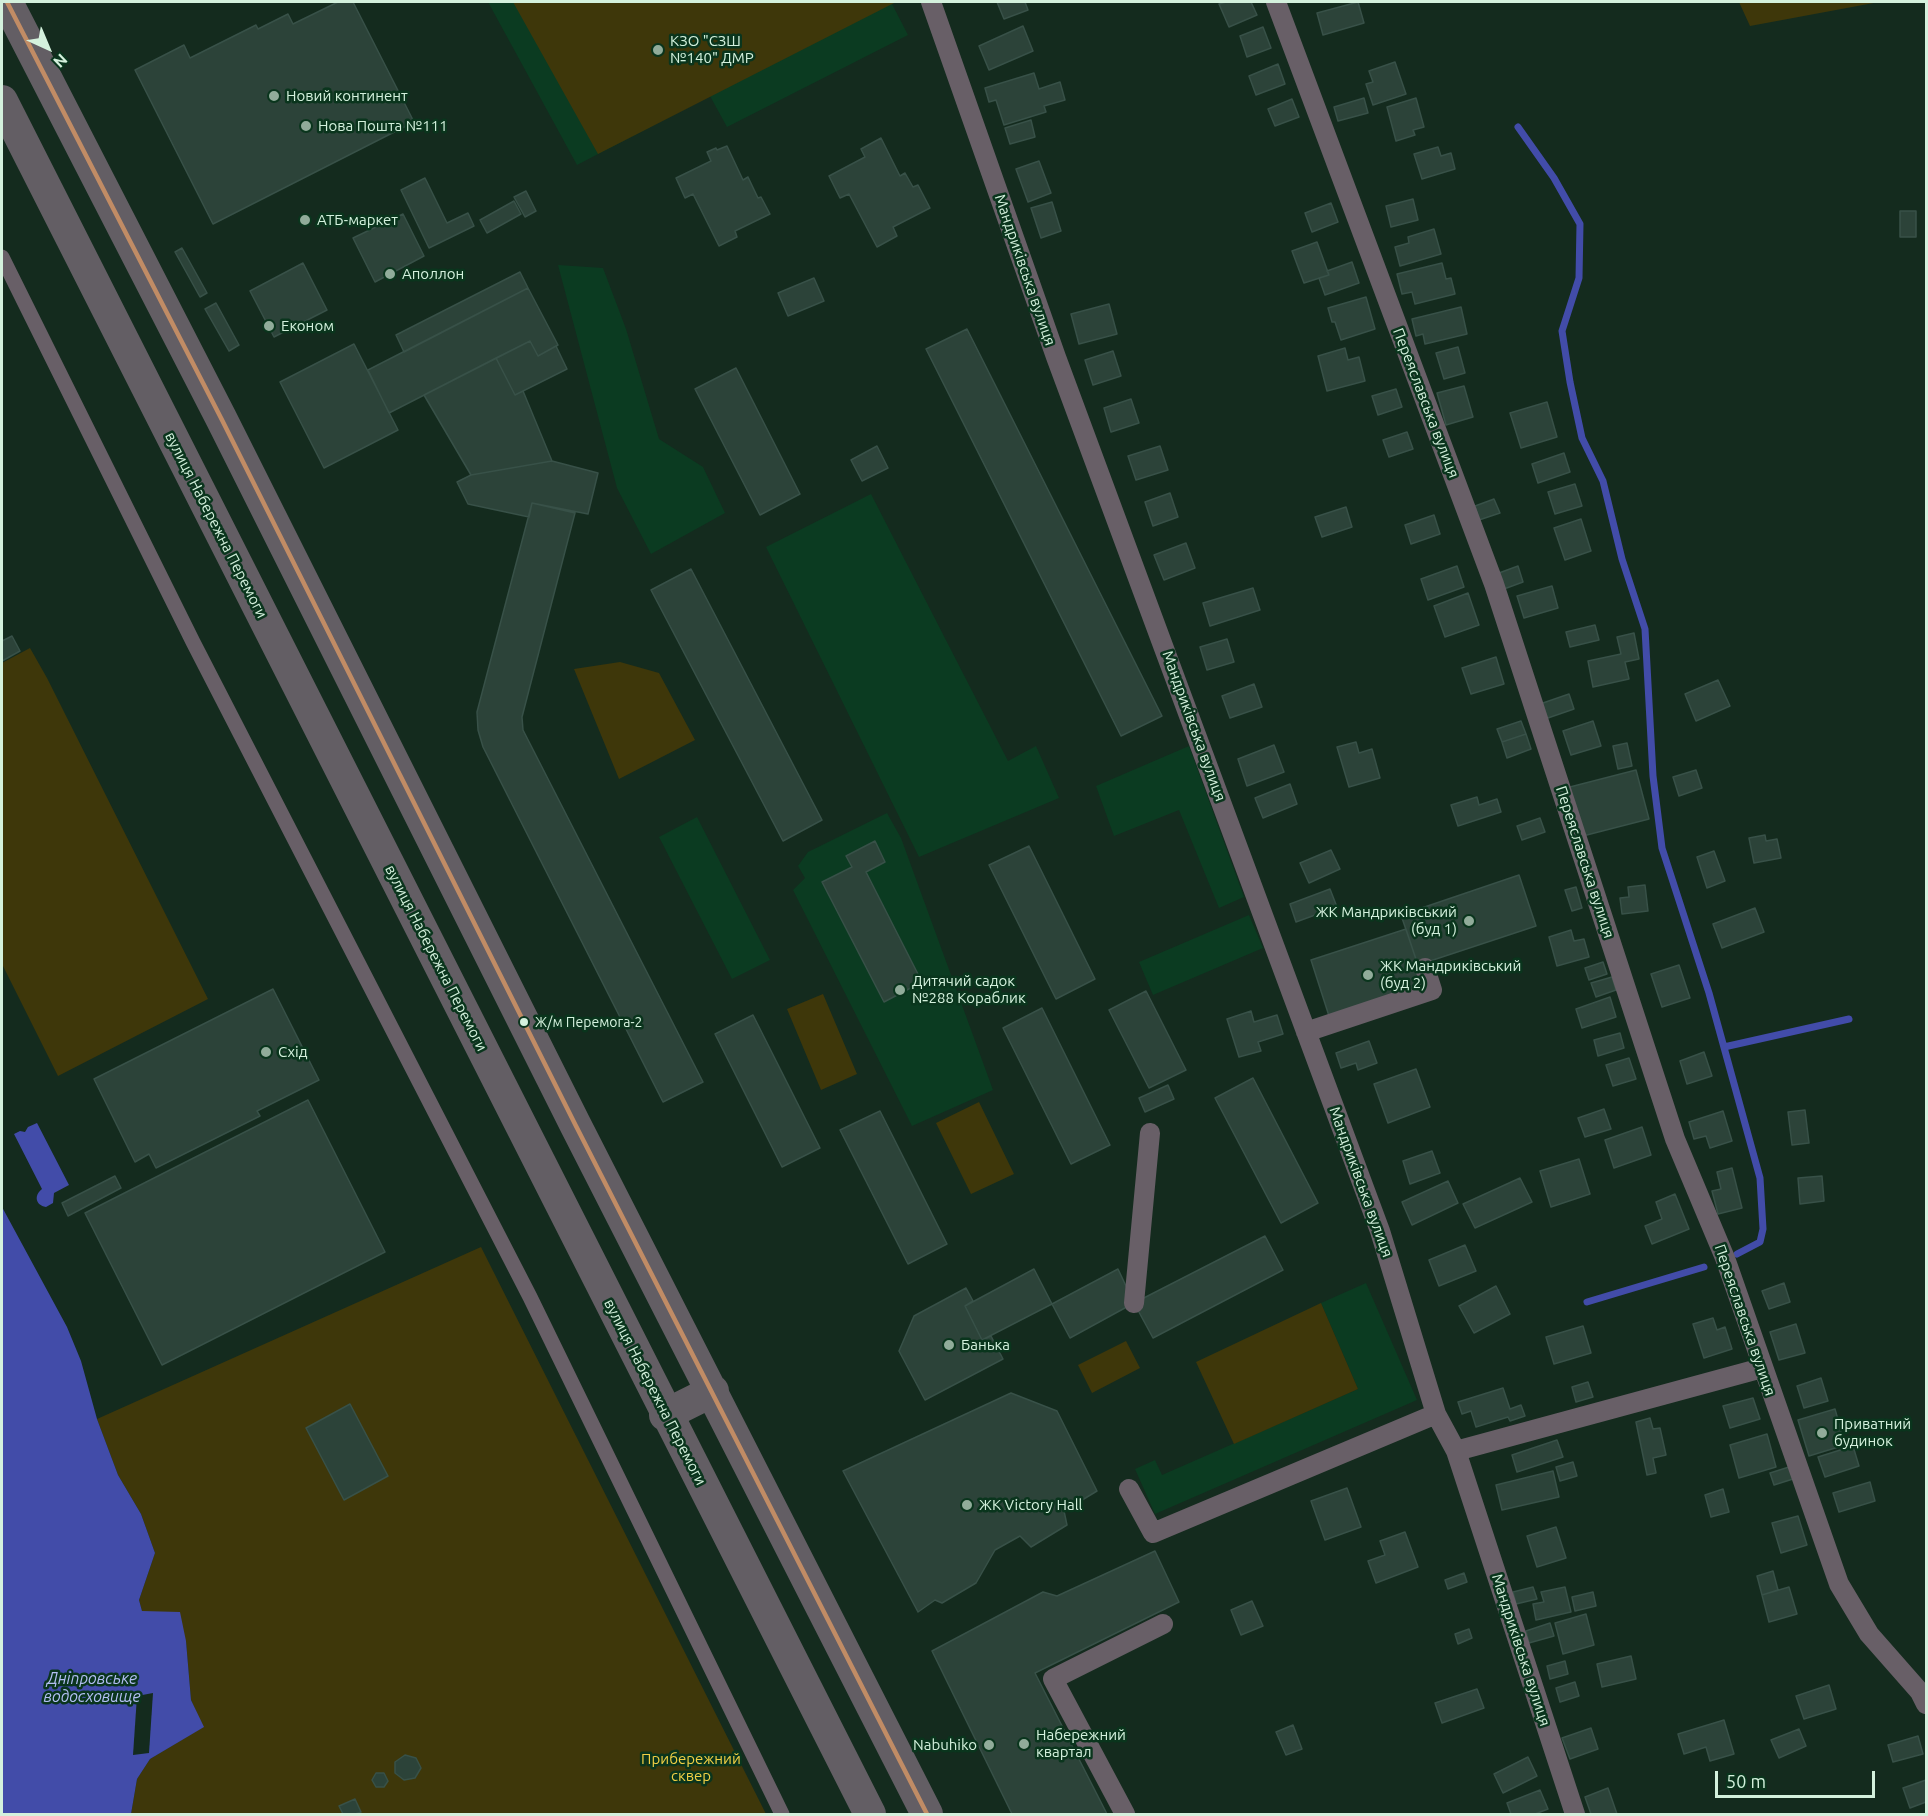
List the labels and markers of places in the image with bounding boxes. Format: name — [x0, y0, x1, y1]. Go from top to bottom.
place label: КЗО "СЗШ №140" ДМР — [670, 32, 754, 67]
marker: КЗО "СЗШ №140" ДМР — [651, 43, 665, 57]
place label: Новий континент — [286, 87, 408, 105]
marker: Новий континент — [267, 89, 281, 103]
place label: Нова Пошта №111 — [318, 117, 448, 135]
marker: Нова Пошта №111 — [299, 119, 313, 133]
place label: АТБ-маркет — [317, 211, 398, 229]
marker: АТБ-маркет — [298, 213, 312, 227]
place label: Аполлон — [402, 265, 464, 283]
marker: Аполлон — [383, 267, 397, 281]
place label: Економ — [281, 317, 334, 335]
marker: Економ — [262, 319, 276, 333]
place label: ЖК Мандриківський (буд 1) — [1316, 903, 1457, 938]
marker: ЖК Мандриківський (буд 1) — [1462, 914, 1476, 928]
place label: ЖК Мандриківський (буд 2) — [1380, 957, 1521, 992]
marker: ЖК Мандриківський (буд 2) — [1361, 968, 1375, 982]
place label: Дитячий садок №288 Кораблик — [912, 972, 1026, 1007]
marker: Дитячий садок №288 Кораблик — [893, 983, 907, 997]
place label: Ж/м Перемога-2 — [535, 1014, 642, 1030]
marker: Ж/м Перемога-2 — [518, 1016, 530, 1028]
place label: Схід — [278, 1043, 307, 1061]
marker: Схід — [259, 1045, 273, 1059]
place label: Банька — [961, 1336, 1010, 1354]
marker: Банька — [942, 1338, 956, 1352]
place label: Приватний будинок — [1834, 1415, 1911, 1450]
marker: Приватний будинок — [1815, 1426, 1829, 1440]
place label: ЖК Victory Hall — [979, 1496, 1082, 1514]
marker: ЖК Victory Hall — [960, 1498, 974, 1512]
place label: Набережний квартал — [1036, 1726, 1126, 1761]
place label: Nabuhiko — [913, 1736, 977, 1754]
marker: Набережний квартал — [1017, 1737, 1031, 1751]
marker: Nabuhiko — [982, 1738, 996, 1752]

